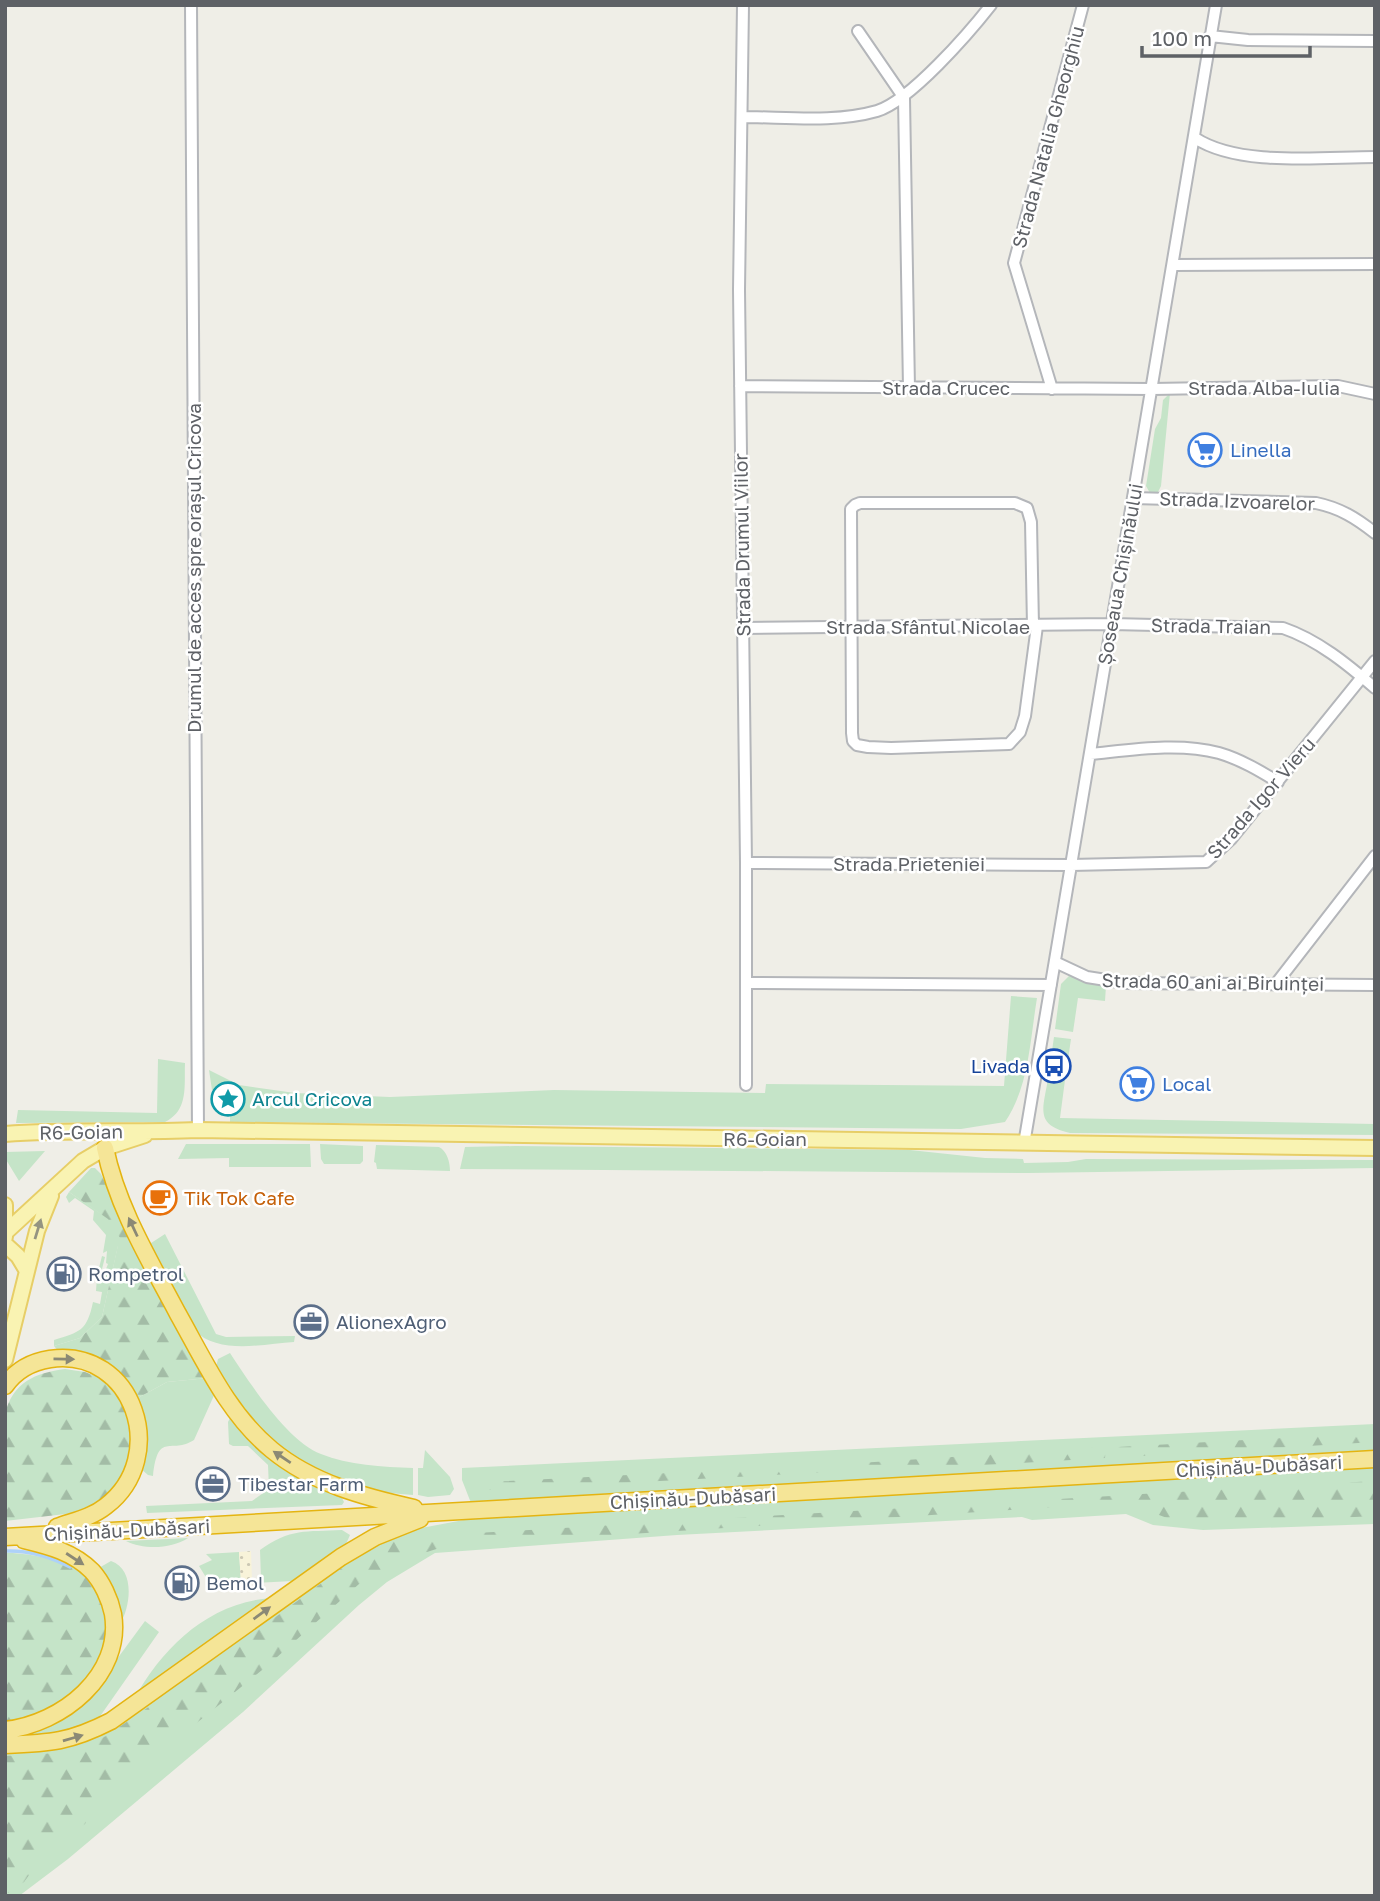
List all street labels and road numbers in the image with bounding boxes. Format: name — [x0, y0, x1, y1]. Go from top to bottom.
street label: Strada Natalia Gheorghiu — [1007, 23, 1088, 251]
street label: Strada Crucec — [882, 376, 1010, 399]
street label: Strada Alba-Iulia — [1188, 376, 1340, 399]
street label: Drumul de acces spre orașul Cricova — [182, 403, 205, 733]
street label: Strada Drumul Viilor — [728, 453, 755, 637]
street label: Șoseaua Chișinăului — [1092, 481, 1147, 666]
street label: Strada Izvoarelor — [1159, 486, 1316, 515]
street label: Strada Traian — [1151, 613, 1271, 638]
street label: Strada Sfântul Nicolae — [826, 615, 1030, 638]
street label: Strada Igor Vieru — [1202, 732, 1320, 863]
street label: Strada Prieteniei — [833, 852, 985, 875]
street label: Strada 60 ani ai Biruinței — [1102, 968, 1324, 995]
street label: R6-Goian — [39, 1119, 123, 1144]
street label: R6-Goian — [723, 1127, 807, 1150]
street label: Chișinău-Dubăsari — [1175, 1450, 1343, 1481]
street label: Chișinău-Dubăsari — [609, 1482, 777, 1513]
street label: Chișinău-Dubăsari — [43, 1514, 211, 1545]

